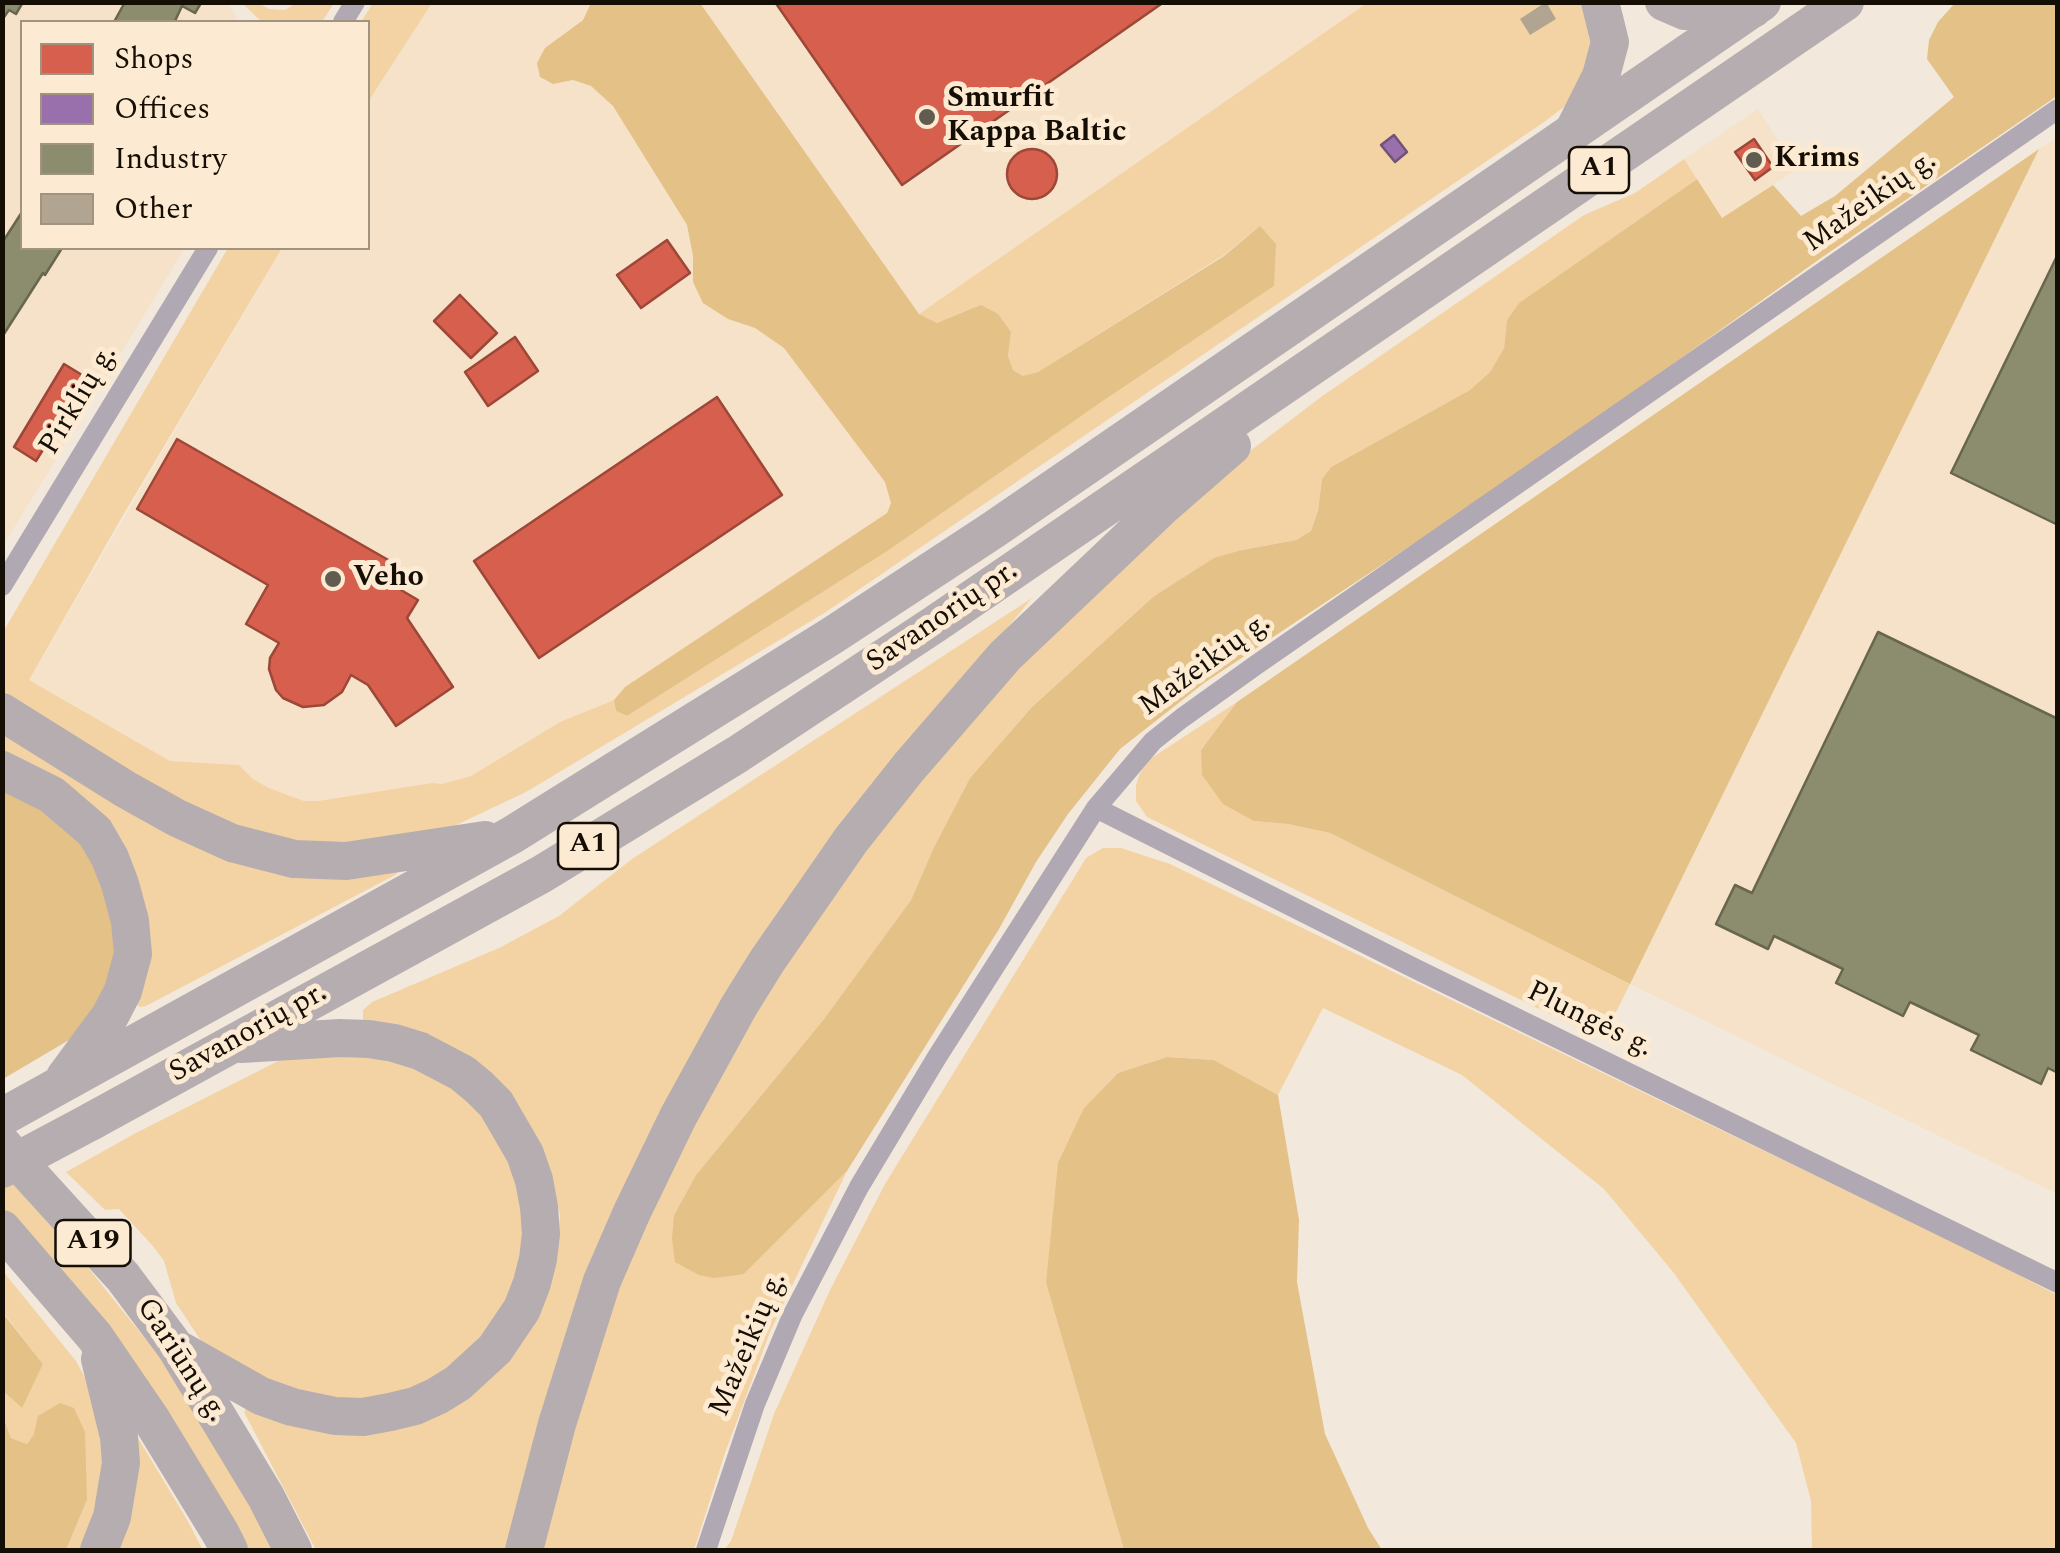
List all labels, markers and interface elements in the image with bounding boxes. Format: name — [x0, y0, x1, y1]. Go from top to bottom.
legend — [20, 20, 370, 250]
text: Shops — [114, 36, 194, 82]
place label: Smurfit Kappa Baltic — [947, 82, 1126, 152]
text: Offices — [114, 86, 210, 132]
marker: Smurfit Kappa Baltic — [916, 106, 938, 128]
text: Industry — [114, 136, 227, 182]
place label: Krims — [1774, 142, 1860, 178]
street label: Mažeikių g. — [1798, 144, 1944, 262]
road number: A1 — [1569, 147, 1629, 193]
marker: Krims — [1743, 149, 1765, 171]
text: Other — [114, 186, 193, 232]
street label: Pirklių g. — [33, 339, 127, 463]
street label: Savanorių pr. — [861, 554, 1025, 682]
place label: Veho — [353, 561, 424, 597]
marker: Veho — [322, 568, 344, 590]
street label: Mažeikių g. — [1133, 606, 1279, 726]
road number: A1 — [558, 823, 618, 869]
street label: Plungės g. — [1520, 975, 1658, 1067]
street label: Savanorių pr. — [164, 976, 334, 1092]
road number: A19 — [56, 1220, 130, 1266]
street label: Mažeikių g. — [703, 1267, 797, 1423]
street label: Gariūnų g. — [127, 1292, 233, 1430]

